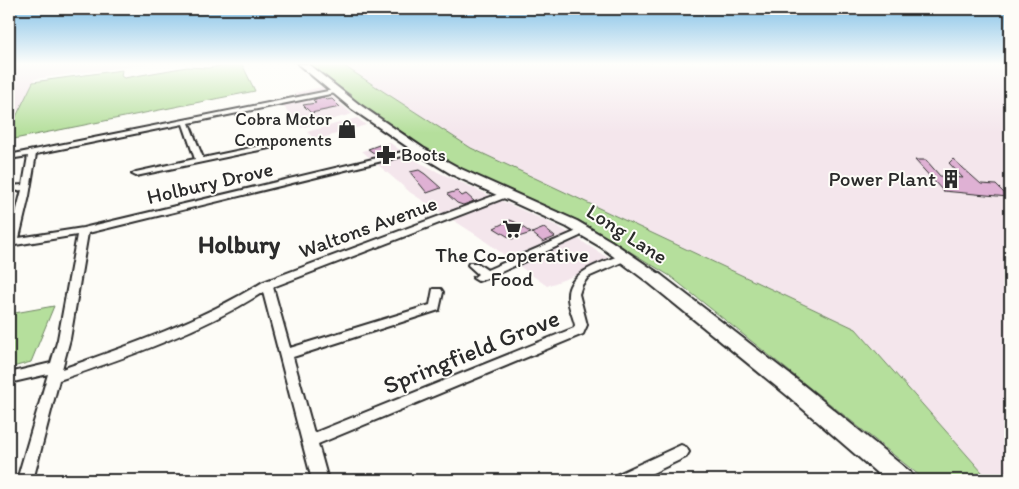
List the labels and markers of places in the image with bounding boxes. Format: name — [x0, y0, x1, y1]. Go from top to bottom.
place label: Cobra Motor Components — [234, 108, 333, 151]
shop icon: Cobra Motor Components — [336, 118, 358, 140]
pharmacy icon: Boots — [375, 144, 397, 166]
place label: Boots — [401, 144, 446, 166]
place label: Power Plant — [828, 166, 936, 191]
building icon: Power Plant — [940, 168, 962, 190]
supermarket icon: The Co-operative Food — [501, 218, 523, 240]
place label: The Co-operative Food — [435, 242, 589, 291]

